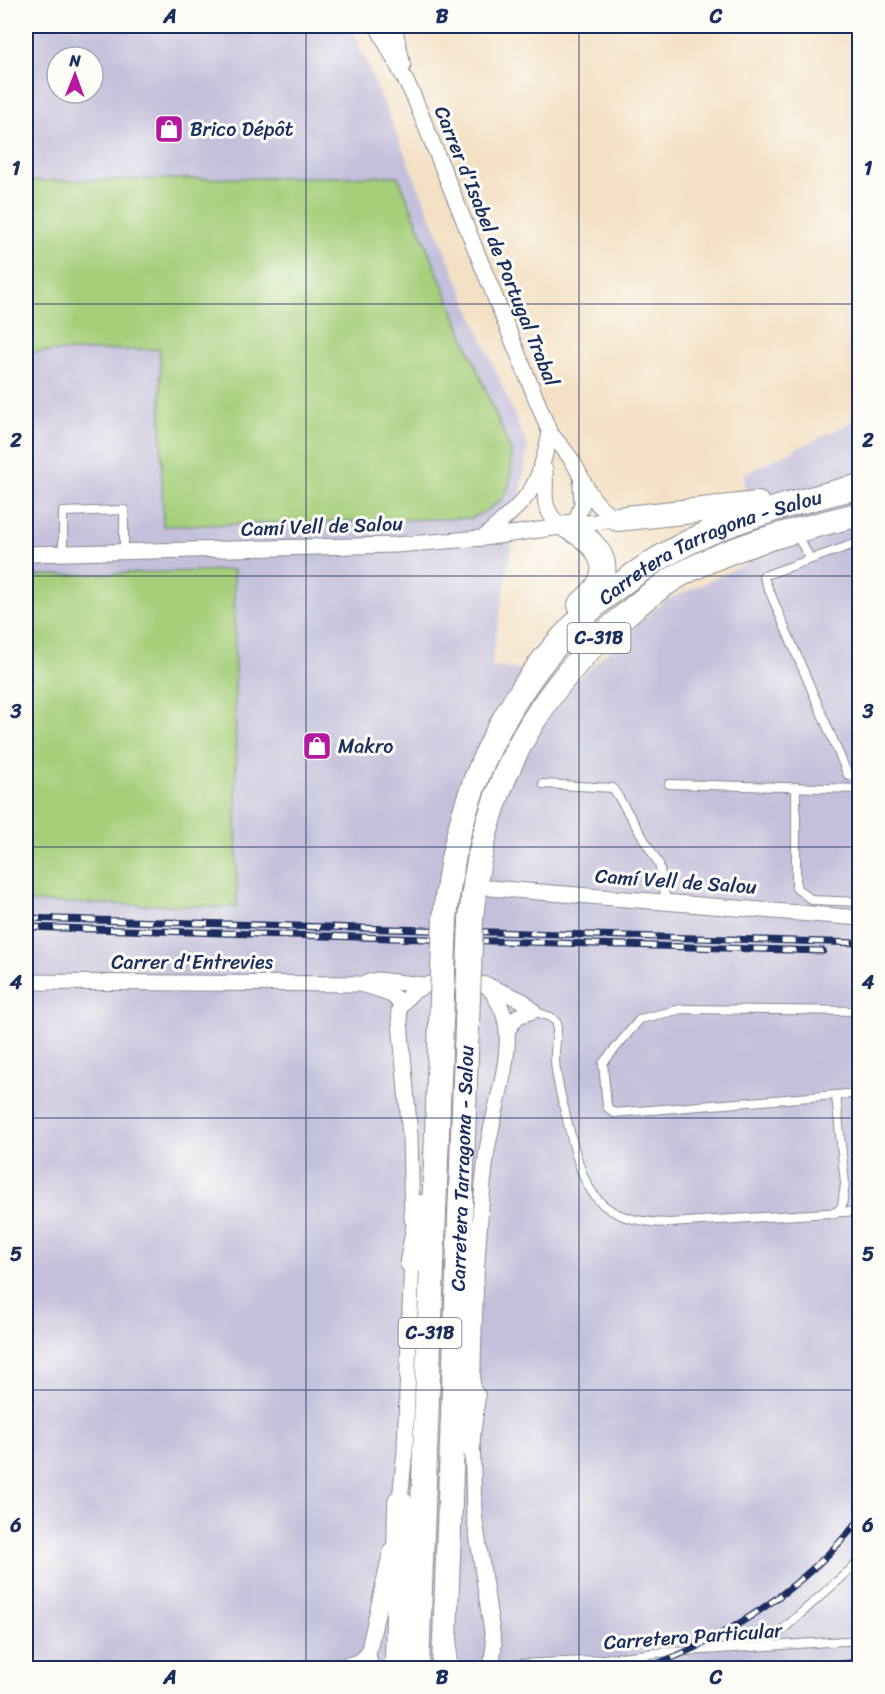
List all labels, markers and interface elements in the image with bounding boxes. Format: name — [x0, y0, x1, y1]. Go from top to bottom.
text: A — [162, 0, 177, 34]
text: B — [436, 0, 449, 34]
text: C — [709, 0, 723, 34]
north arrow — [45, 45, 105, 105]
text: N — [68, 46, 82, 75]
street label: Carrer d'Isabel de Portugal Trabal — [424, 101, 569, 392]
place label: Brico Dépôt — [190, 112, 294, 147]
shop icon: Brico Dépôt — [153, 113, 185, 145]
text: 1 — [12, 151, 21, 186]
text: 1 — [864, 151, 873, 186]
text: 2 — [9, 423, 22, 458]
text: 2 — [861, 423, 874, 458]
street label: Carretera Tarragona - Salou — [590, 480, 826, 614]
street label: Camí Vell de Salou — [240, 506, 404, 547]
road number: C-31B — [568, 623, 630, 653]
text: 3 — [10, 694, 22, 729]
text: 3 — [862, 694, 874, 729]
place label: Makro — [338, 729, 393, 764]
shop icon: Makro — [301, 730, 333, 762]
street label: Camí Vell de Salou — [594, 858, 758, 905]
street label: Carrer d'Entrevies — [111, 945, 274, 980]
text: 4 — [9, 965, 23, 1000]
text: 4 — [861, 965, 875, 1000]
street label: Carretera Tarragona - Salou — [440, 1044, 484, 1292]
text: 5 — [10, 1237, 22, 1272]
text: 5 — [862, 1237, 874, 1272]
road number: C-31B — [398, 1318, 462, 1348]
text: 6 — [9, 1508, 22, 1543]
text: 6 — [861, 1508, 874, 1543]
street label: Carretera Particular — [603, 1613, 784, 1660]
text: A — [162, 1660, 177, 1694]
text: B — [436, 1660, 449, 1694]
text: C — [709, 1660, 723, 1694]

